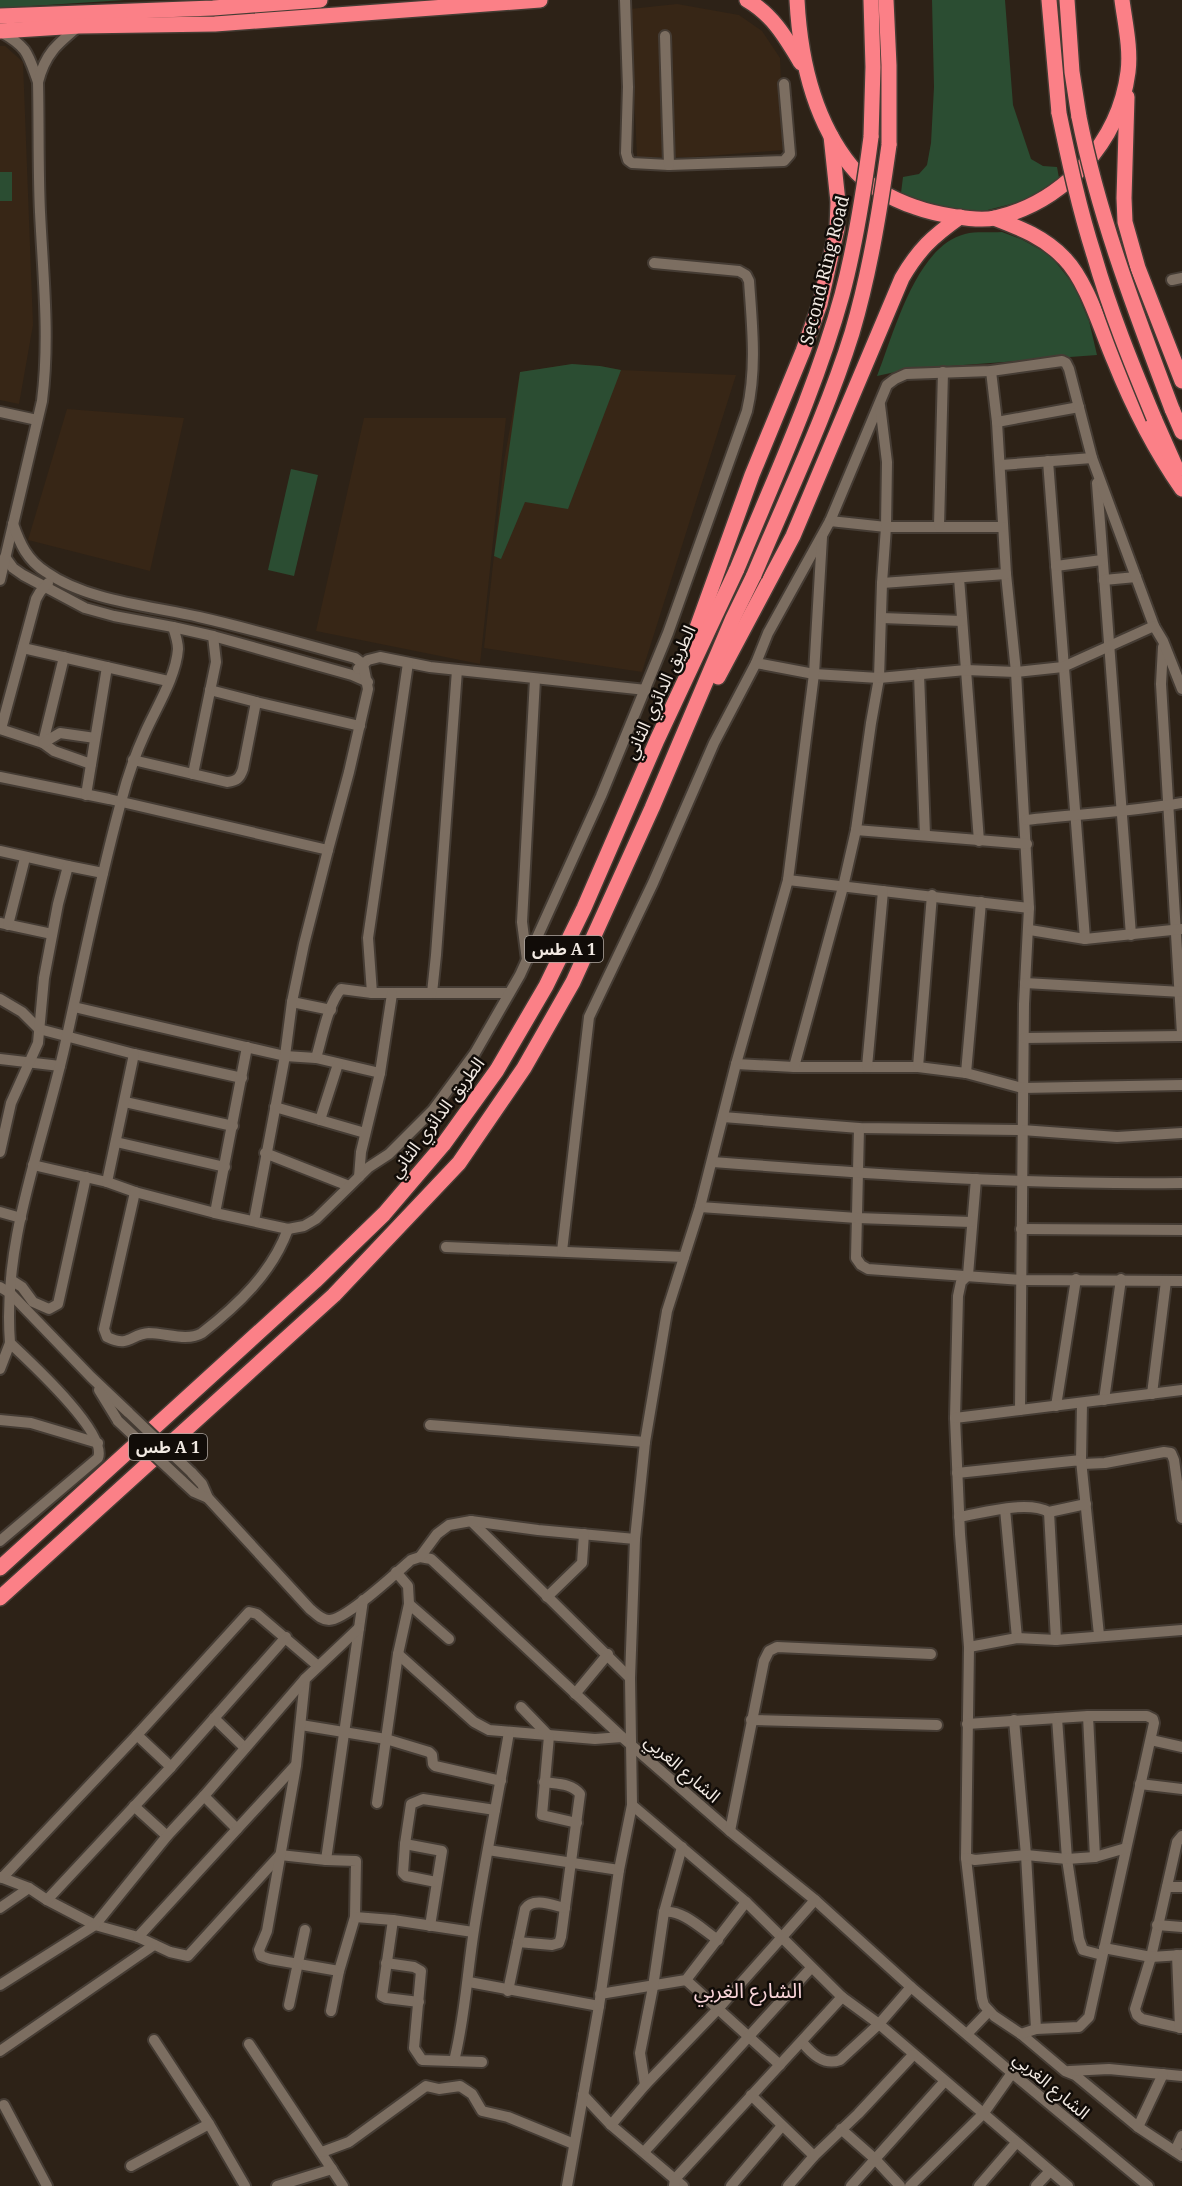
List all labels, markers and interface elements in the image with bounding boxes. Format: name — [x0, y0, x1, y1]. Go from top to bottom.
street label: Second Ring Road — [794, 193, 854, 347]
street label: الطريق الدائري الثاني — [617, 621, 703, 764]
road number: طس A 1 — [525, 936, 603, 962]
street label: الطريق الدائري الثاني — [383, 1052, 491, 1183]
road number: طس A 1 — [129, 1434, 207, 1460]
street label: الشارع الغربي — [638, 1728, 726, 1810]
district label: الشارع الغربي — [694, 1976, 802, 2007]
street label: الشارع الغربي — [1007, 2046, 1095, 2126]

